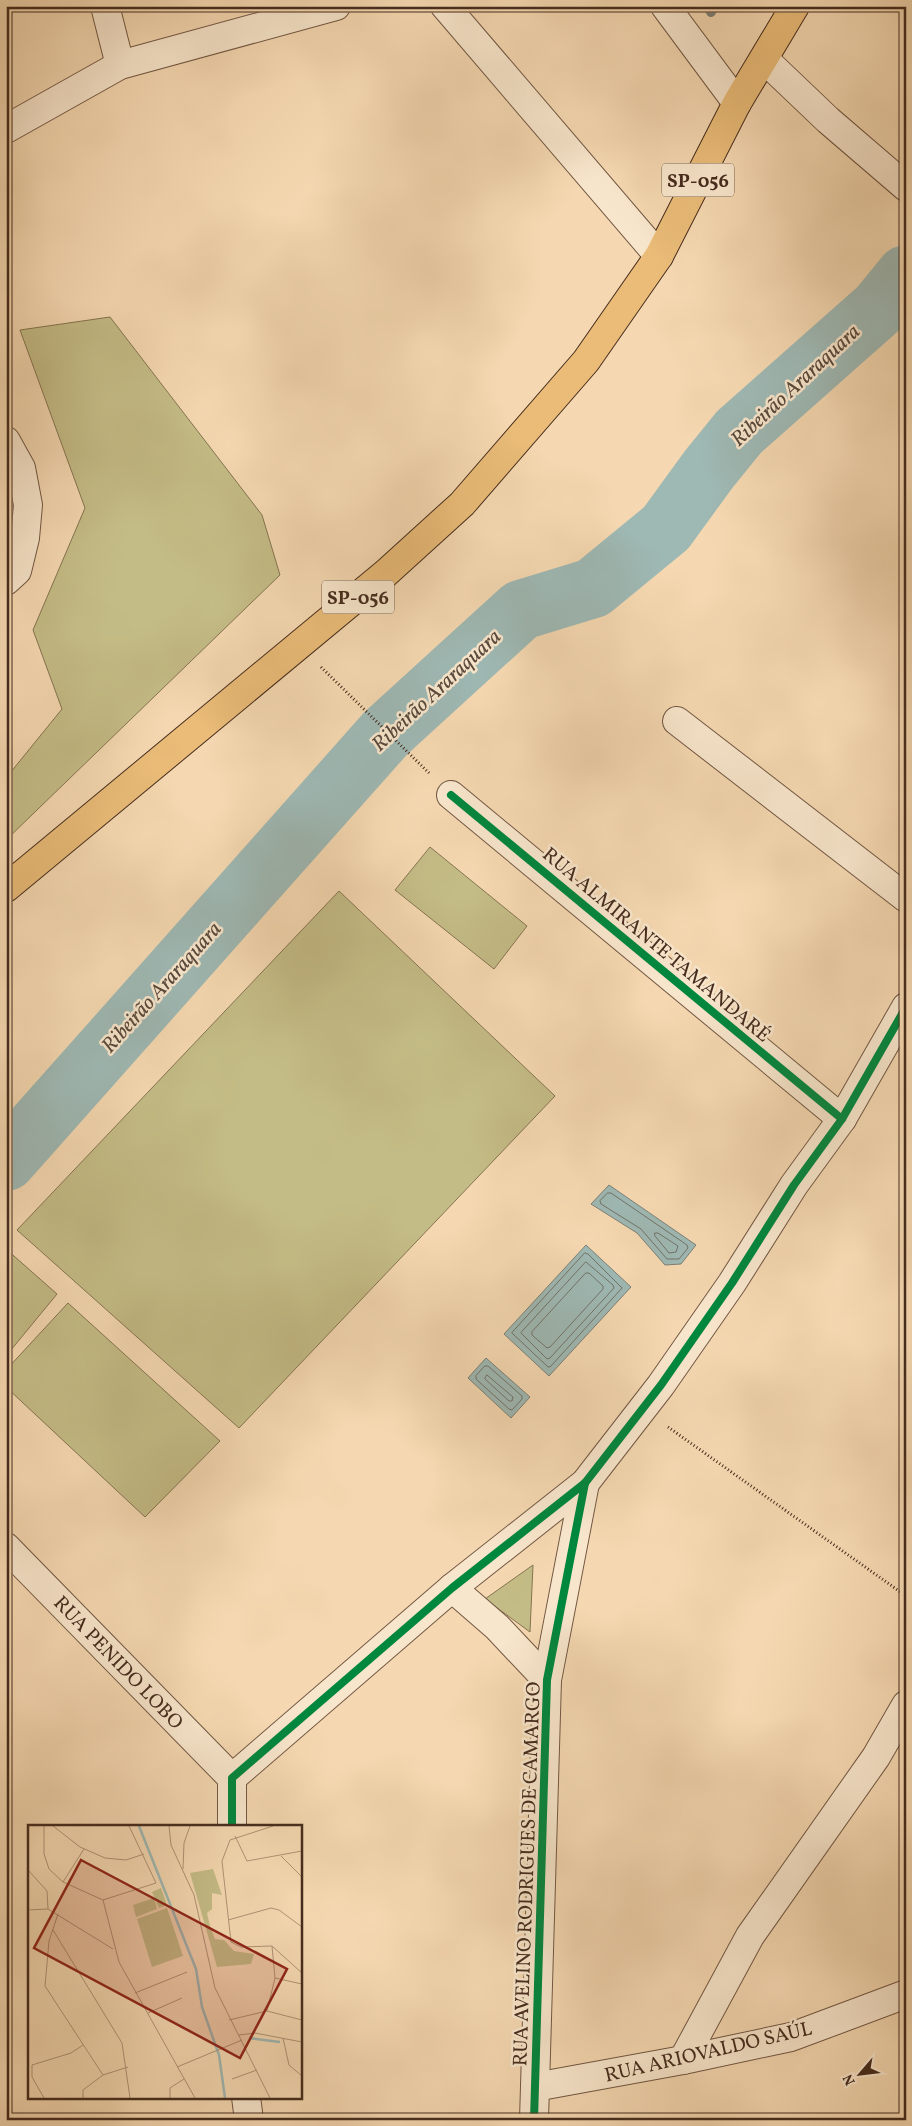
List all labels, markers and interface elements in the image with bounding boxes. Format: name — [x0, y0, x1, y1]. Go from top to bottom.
road number: SP-056 — [662, 164, 734, 196]
water label: Ribeirão Araraquara — [725, 318, 867, 454]
road number: SP-056 — [322, 580, 394, 614]
water label: Ribeirão Araraquara — [366, 623, 508, 759]
street label: RUA ALMIRANTE TAMANDARÉ — [535, 841, 776, 1050]
water label: Ribeirão Araraquara — [95, 916, 229, 1060]
street label: RUA PENIDO LOBO — [46, 1590, 189, 1736]
street label: RUA AVELINO RODRIGUES DE CAMARGO — [507, 1681, 549, 2067]
inset map — [28, 1825, 301, 2098]
street label: RUA ARIOVALDO SAÚL — [602, 2015, 815, 2090]
north arrow — [834, 2048, 884, 2098]
text: N — [839, 2070, 861, 2088]

